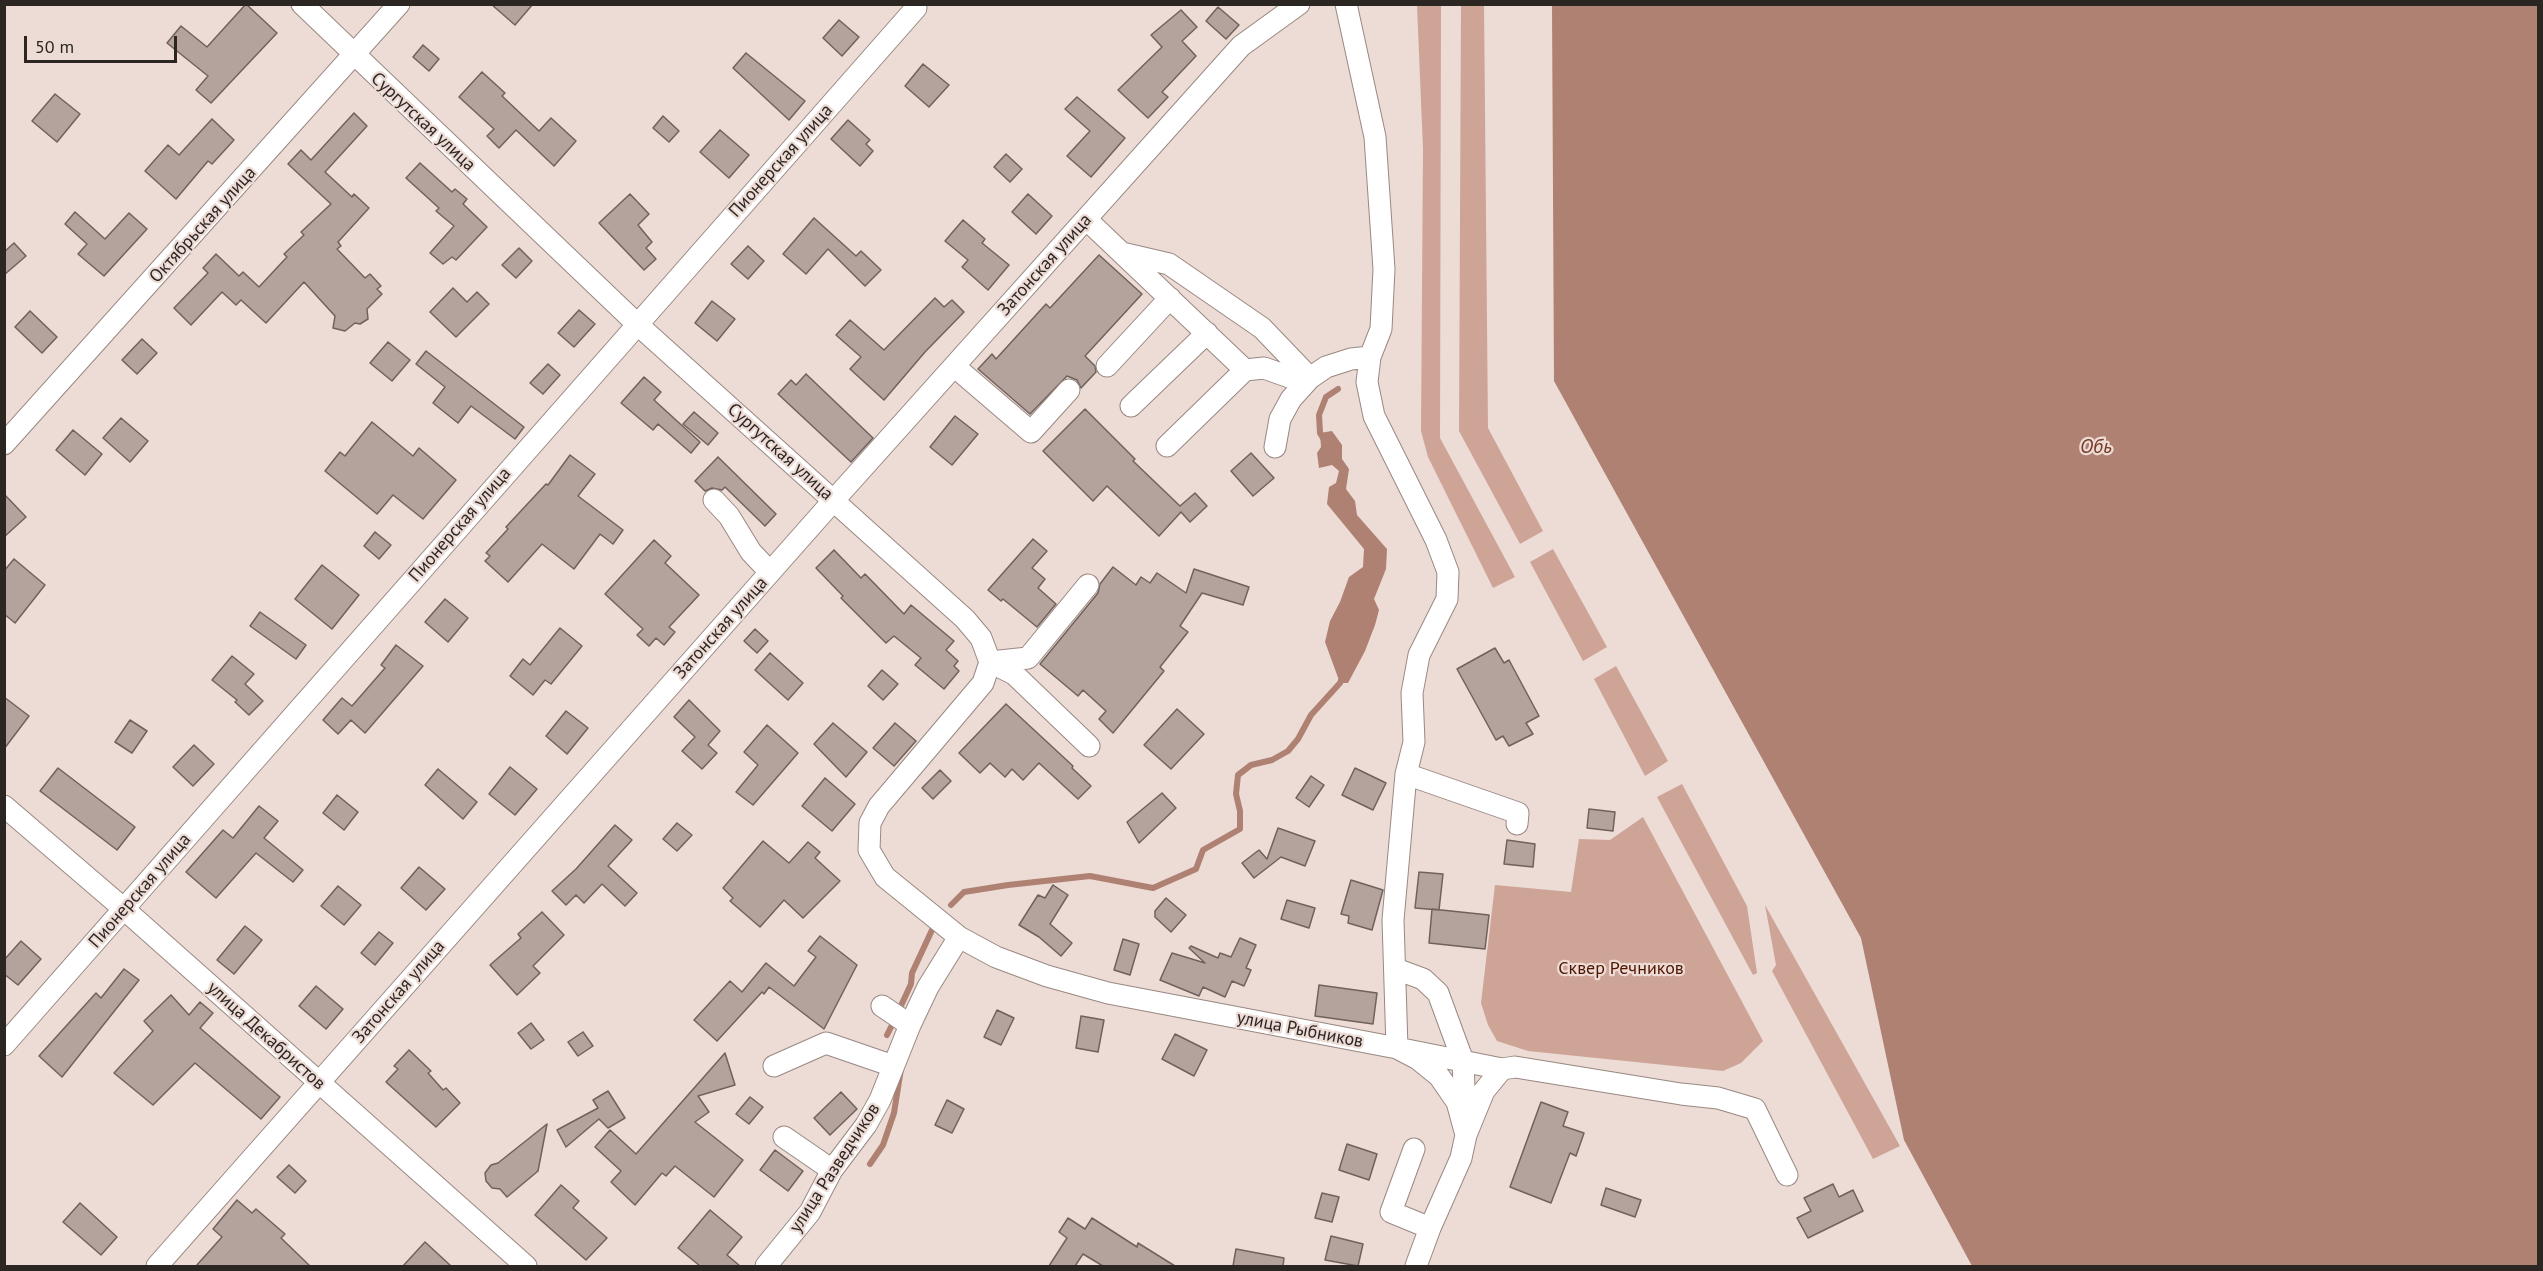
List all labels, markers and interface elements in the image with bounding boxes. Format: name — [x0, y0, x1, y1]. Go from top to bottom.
scale bar — [27, 24, 180, 62]
text: 50 m — [35, 35, 74, 58]
street label: Сургутская улица — [366, 68, 480, 176]
street label: Пионерская улица — [725, 100, 837, 222]
street label: Октябрьская улица — [145, 162, 261, 288]
street label: Затонская улица — [994, 210, 1096, 320]
street label: Сургутская улица — [723, 399, 837, 505]
water label: Обь — [2080, 435, 2112, 459]
street label: Пионерская улица — [404, 463, 516, 587]
street label: Затонская улица — [670, 573, 772, 683]
street label: Пионерская улица — [84, 829, 196, 953]
street label: Затонская улица — [348, 936, 450, 1048]
park label: Сквер Речников — [1558, 958, 1684, 980]
street label: улица Декабристов — [202, 977, 330, 1095]
street label: улица Рыбников — [1235, 1007, 1365, 1053]
street label: улица Разведчиков — [785, 1099, 885, 1237]

